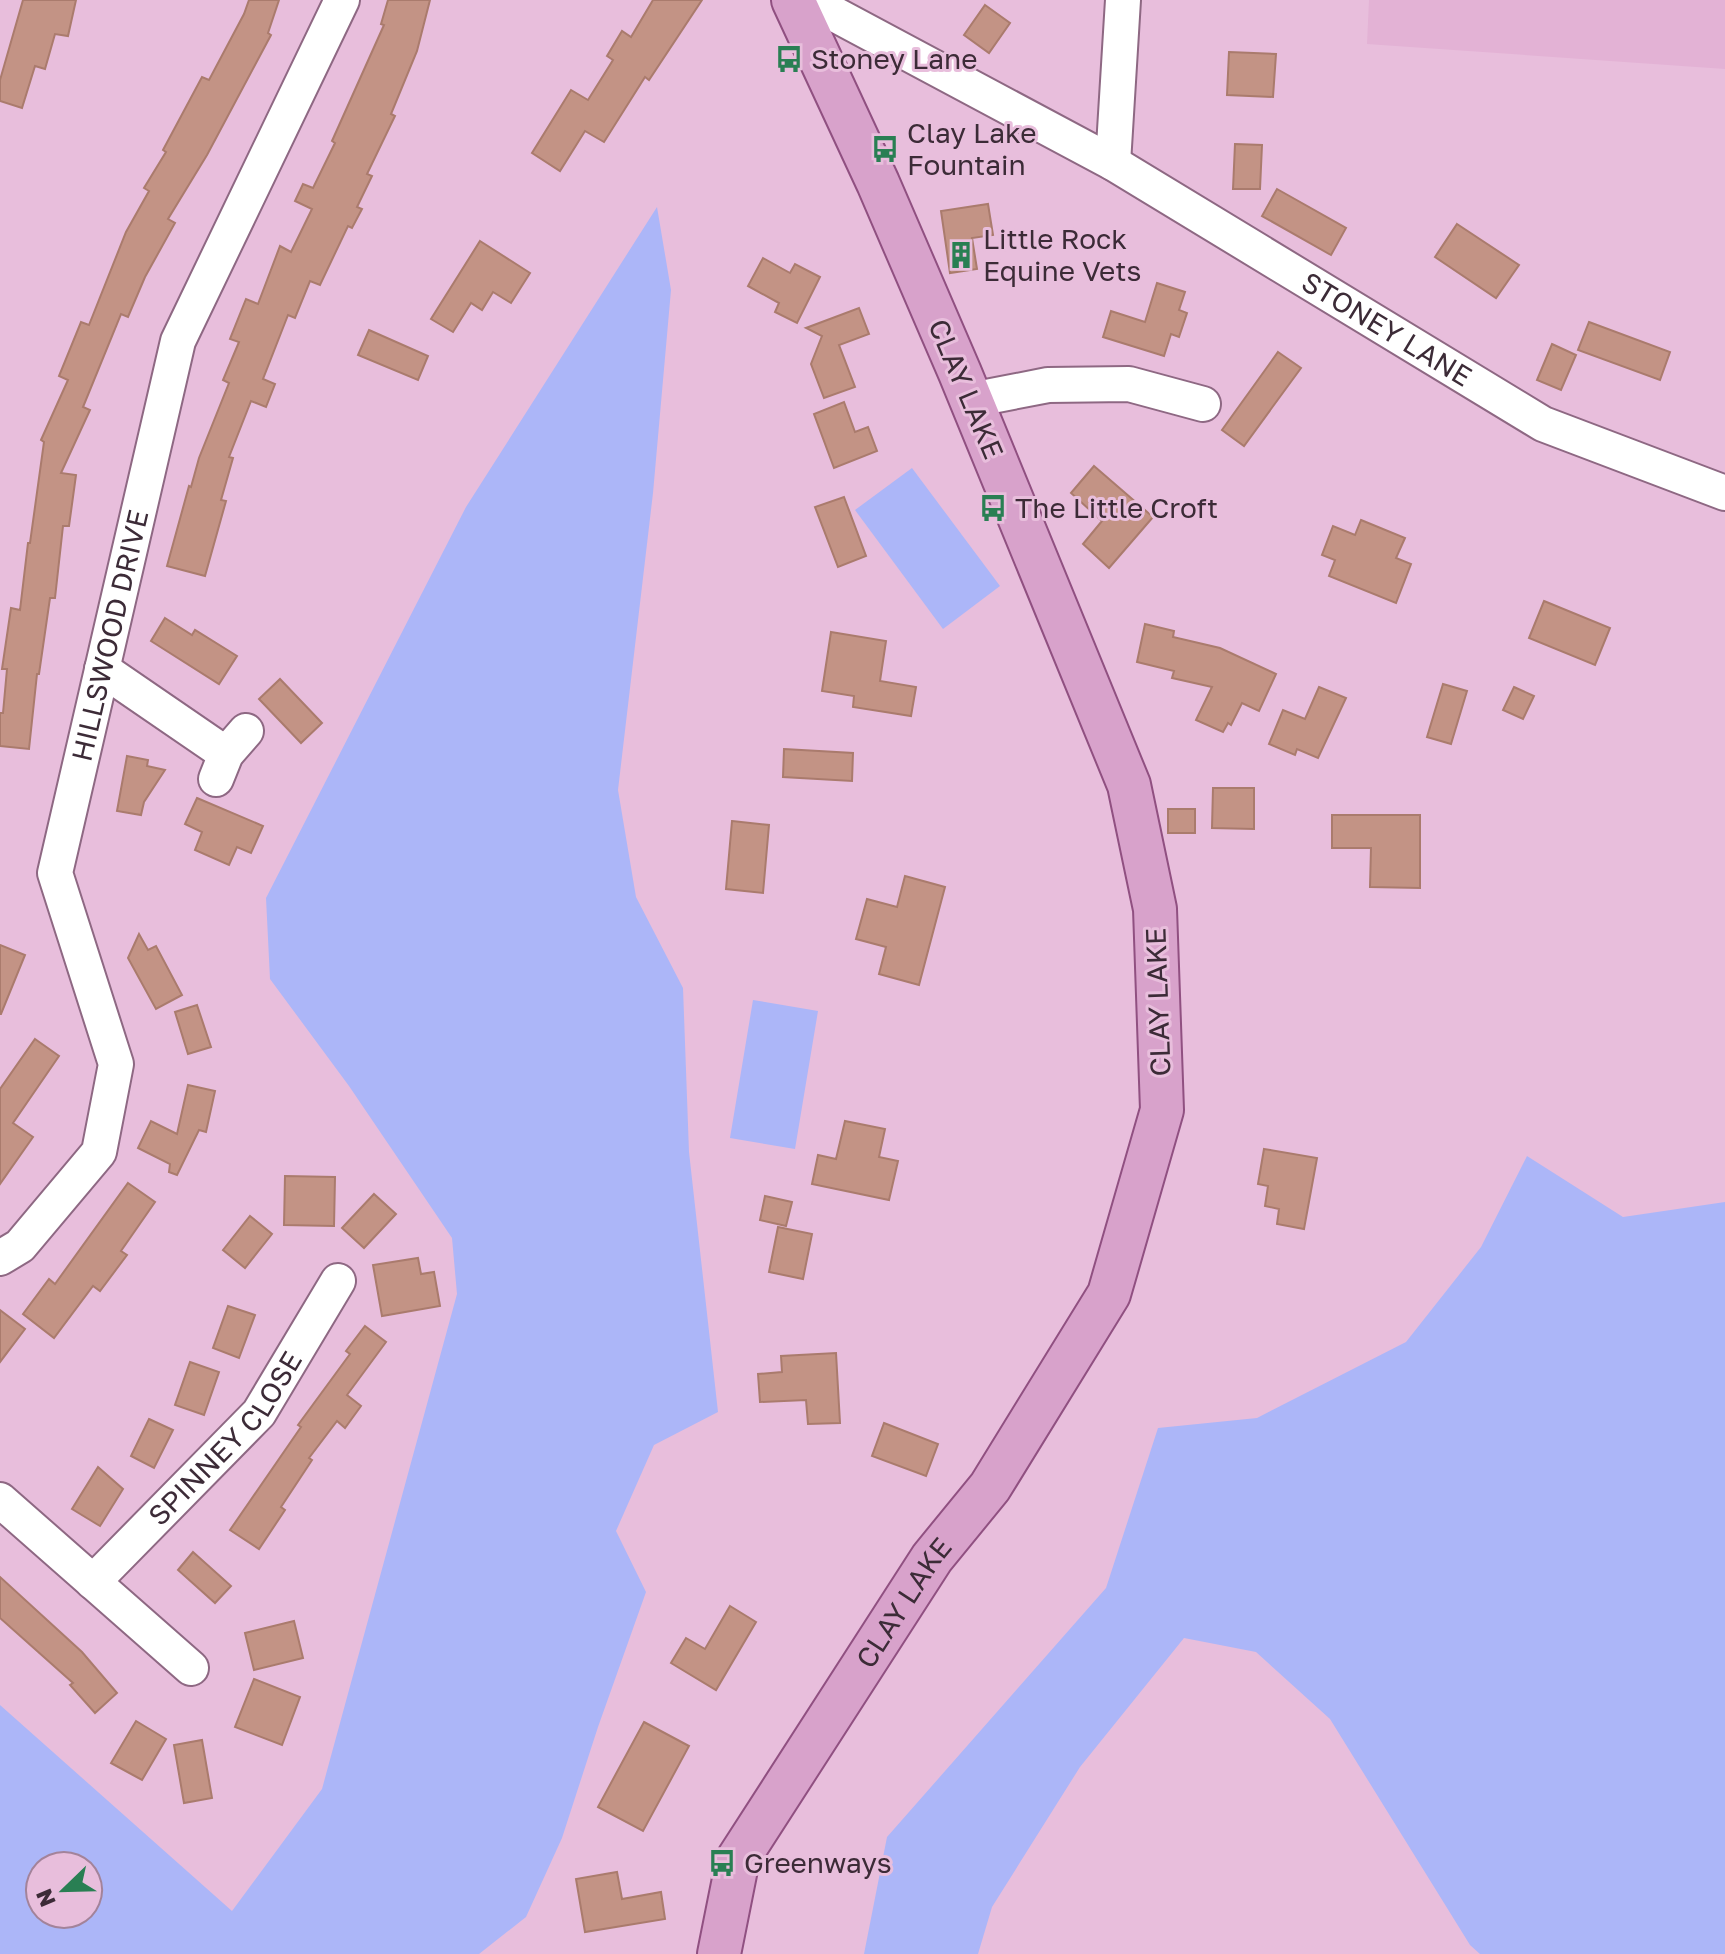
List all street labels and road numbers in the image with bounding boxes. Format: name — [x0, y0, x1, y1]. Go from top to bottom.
street label: STONEY LANE — [1296, 265, 1478, 393]
street label: CLAY LAKE — [922, 314, 1011, 464]
street label: HILLSWOOD DRIVE — [64, 506, 154, 764]
street label: CLAY LAKE — [1138, 927, 1177, 1077]
street label: SPINNEY CLOSE — [141, 1345, 308, 1532]
street label: CLAY LAKE — [849, 1531, 958, 1674]

